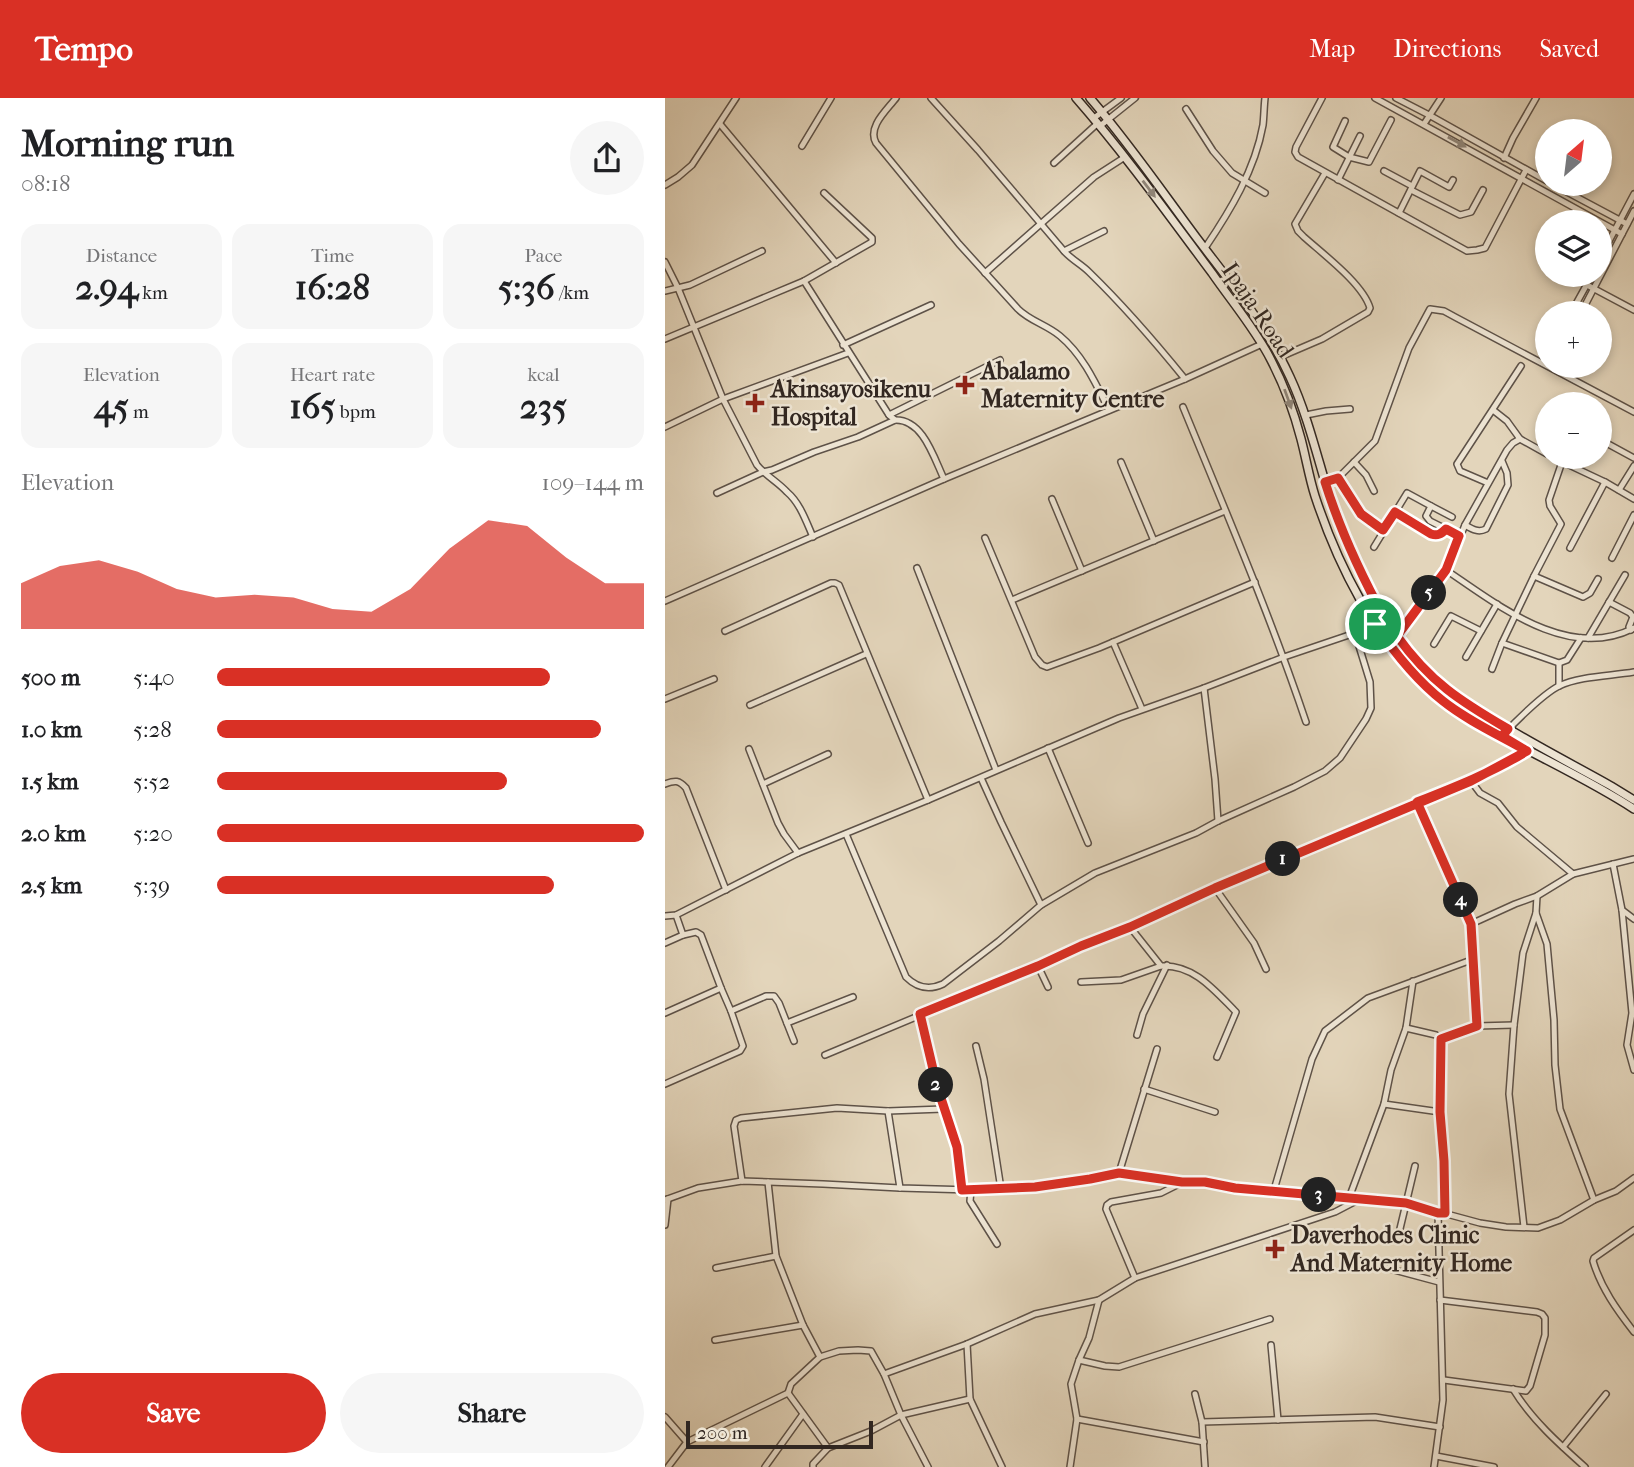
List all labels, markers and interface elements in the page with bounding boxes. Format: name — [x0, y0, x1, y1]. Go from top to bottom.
text: Tempo — [35, 30, 133, 69]
text: Map — [1309, 35, 1355, 63]
text: Directions — [1393, 35, 1501, 63]
text: Saved — [1539, 35, 1599, 63]
north arrow — [1535, 119, 1612, 196]
map controls — [1535, 119, 1612, 469]
text: Morning run — [21, 121, 234, 166]
button: share — [570, 121, 644, 195]
one-way arrow — [1447, 136, 1466, 148]
text: 08:18 — [21, 170, 71, 197]
one-way arrow — [1142, 180, 1157, 198]
button: layers — [1535, 210, 1612, 287]
text: Distance — [86, 245, 157, 267]
text: Time — [311, 245, 354, 267]
text: Pace — [525, 245, 562, 267]
street label: Ipaja Road — [1216, 257, 1301, 364]
text: 2.94 — [75, 267, 138, 308]
text: 16:28 — [295, 267, 370, 308]
text: 5:36 — [498, 267, 555, 308]
text: km — [138, 282, 168, 304]
text: /km — [555, 282, 589, 304]
button: + — [1535, 301, 1612, 378]
place label: Abalamo Maternity Centre — [979, 357, 1164, 413]
text: Elevation — [83, 364, 160, 386]
text: Heart rate — [290, 364, 375, 386]
text: kcal — [528, 364, 559, 386]
place label: Akinsayosikenu Hospital — [769, 375, 931, 431]
marker: Abalamo Maternity Centre — [955, 375, 975, 395]
text: 45 — [94, 386, 129, 427]
text: 165 — [289, 386, 336, 427]
text: 235 — [520, 386, 567, 427]
one-way arrow — [1283, 388, 1294, 409]
button: − — [1535, 392, 1612, 469]
marker: Akinsayosikenu Hospital — [745, 393, 765, 413]
text: m — [129, 401, 149, 423]
text: bpm — [336, 401, 376, 423]
text: Elevation — [21, 469, 114, 496]
text: 109–144 m — [542, 469, 644, 496]
pin: 5 — [1411, 575, 1447, 610]
text: 5 — [1424, 581, 1433, 603]
pin — [1345, 594, 1405, 654]
icon: arrive — [1356, 605, 1394, 643]
text: 500 m — [21, 664, 80, 691]
text: 5:40 — [133, 664, 175, 691]
text: 1.0 km — [21, 716, 82, 743]
text: 5:28 — [133, 716, 172, 743]
text: 1.5 km — [21, 768, 79, 795]
text: 5:52 — [133, 768, 170, 795]
text: 2.0 km — [21, 820, 86, 847]
text: 5:20 — [133, 820, 173, 847]
pin: 1 — [1265, 842, 1301, 876]
text: 1 — [1279, 847, 1286, 869]
text: 2.5 km — [21, 872, 82, 899]
text: 5:39 — [133, 872, 170, 899]
pin: 4 — [1443, 882, 1479, 918]
text: 4 — [1455, 888, 1466, 910]
pin: 2 — [919, 1068, 953, 1102]
text: 2 — [931, 1073, 940, 1095]
pin: 3 — [1301, 1178, 1337, 1212]
text: 3 — [1315, 1183, 1322, 1205]
place label: Daverhodes Clinic And Maternity Home — [1289, 1221, 1512, 1277]
marker: Daverhodes Clinic And Maternity Home — [1265, 1239, 1285, 1259]
button: Save — [21, 1373, 326, 1453]
button: Share — [340, 1373, 644, 1453]
scale bar — [686, 1418, 873, 1450]
text: 200 m — [697, 1422, 748, 1444]

